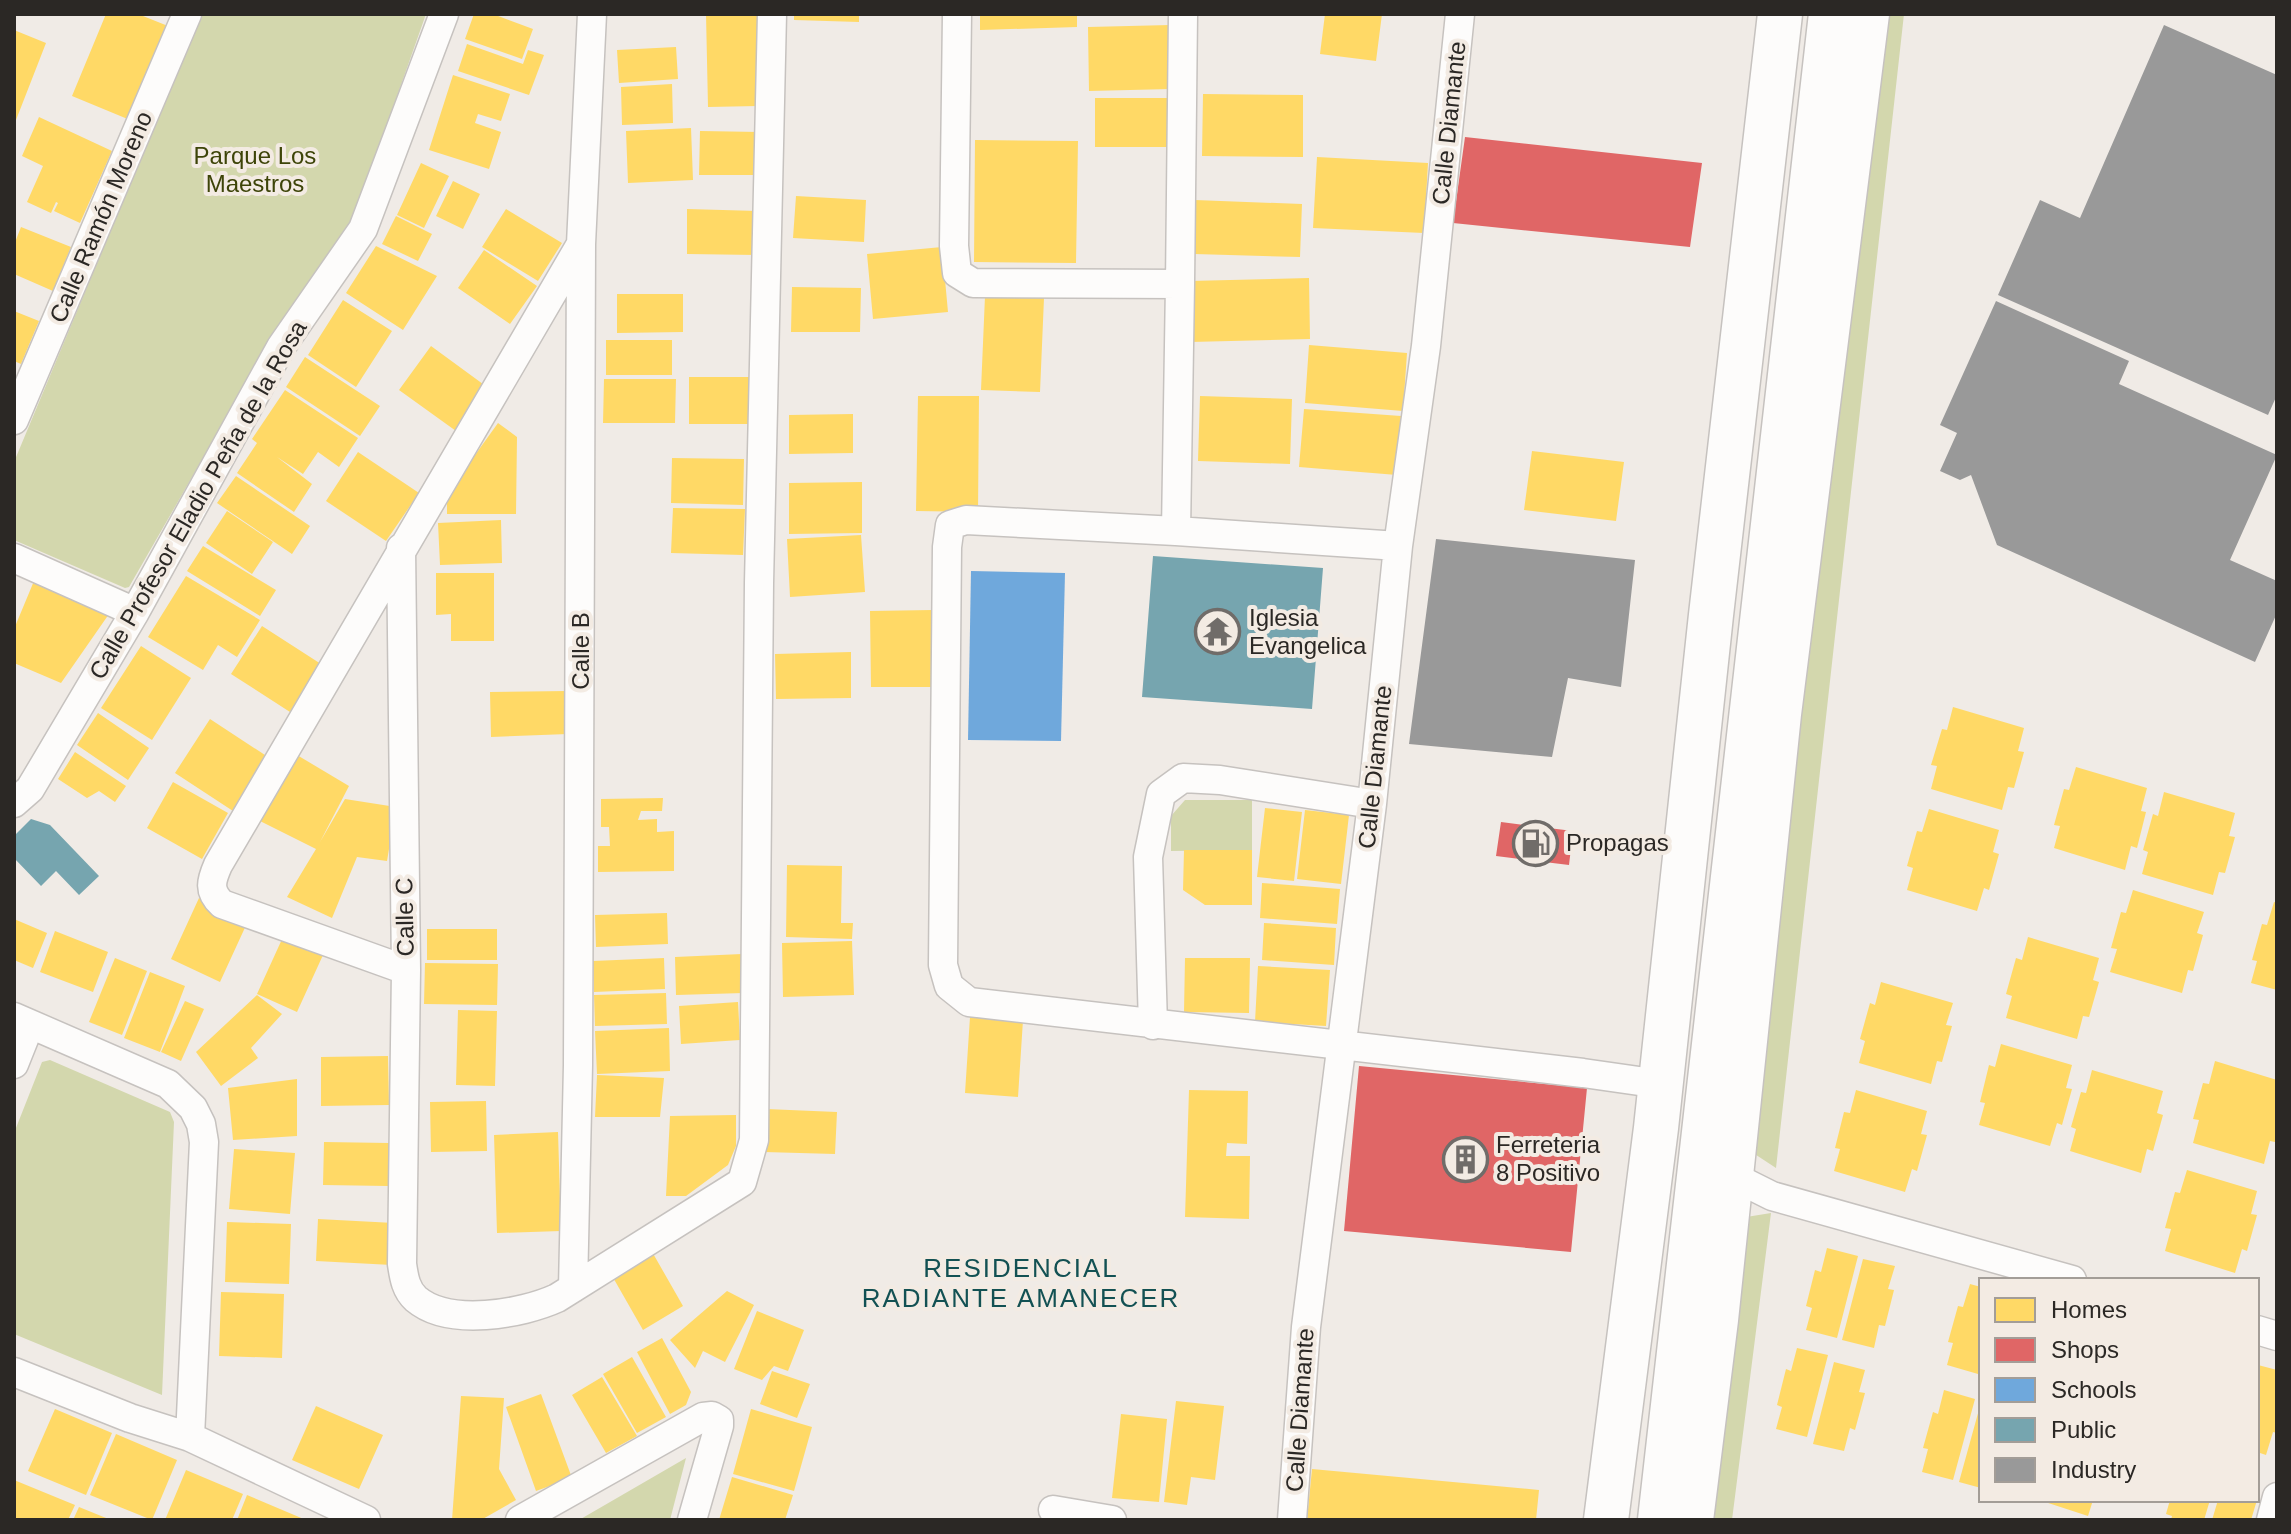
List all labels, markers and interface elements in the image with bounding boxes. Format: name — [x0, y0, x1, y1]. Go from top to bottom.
street label: Calle Diamante — [1427, 40, 1471, 206]
street label: Calle Ramón Moreno — [44, 107, 157, 326]
park label: Parque Los Maestros — [194, 142, 316, 197]
street label: Calle Profesor Eladio Peña de la Rosa — [83, 315, 312, 684]
place label: Iglesia Evangelica — [1249, 604, 1367, 659]
temple icon: Iglesia Evangelica — [1194, 608, 1242, 656]
street label: Calle B — [567, 612, 594, 690]
street label: Calle Diamante — [1353, 684, 1397, 850]
fuel station icon: Propagas — [1511, 819, 1559, 867]
place label: Propagas — [1566, 829, 1669, 856]
street label: Calle C — [390, 877, 419, 957]
place label: Ferreteria 8 Positivo — [1496, 1131, 1601, 1186]
building icon: Ferreteria 8 Positivo — [1441, 1135, 1489, 1183]
district label: RESIDENCIAL RADIANTE AMANECER — [862, 1253, 1180, 1313]
legend — [1979, 1278, 2259, 1502]
text: Homes — [2051, 1296, 2127, 1323]
street label: Calle Diamante — [1280, 1327, 1319, 1493]
text: Shops — [2051, 1336, 2119, 1363]
text: Schools — [2051, 1376, 2136, 1403]
text: Public — [2051, 1416, 2116, 1443]
text: Industry — [2051, 1456, 2136, 1483]

